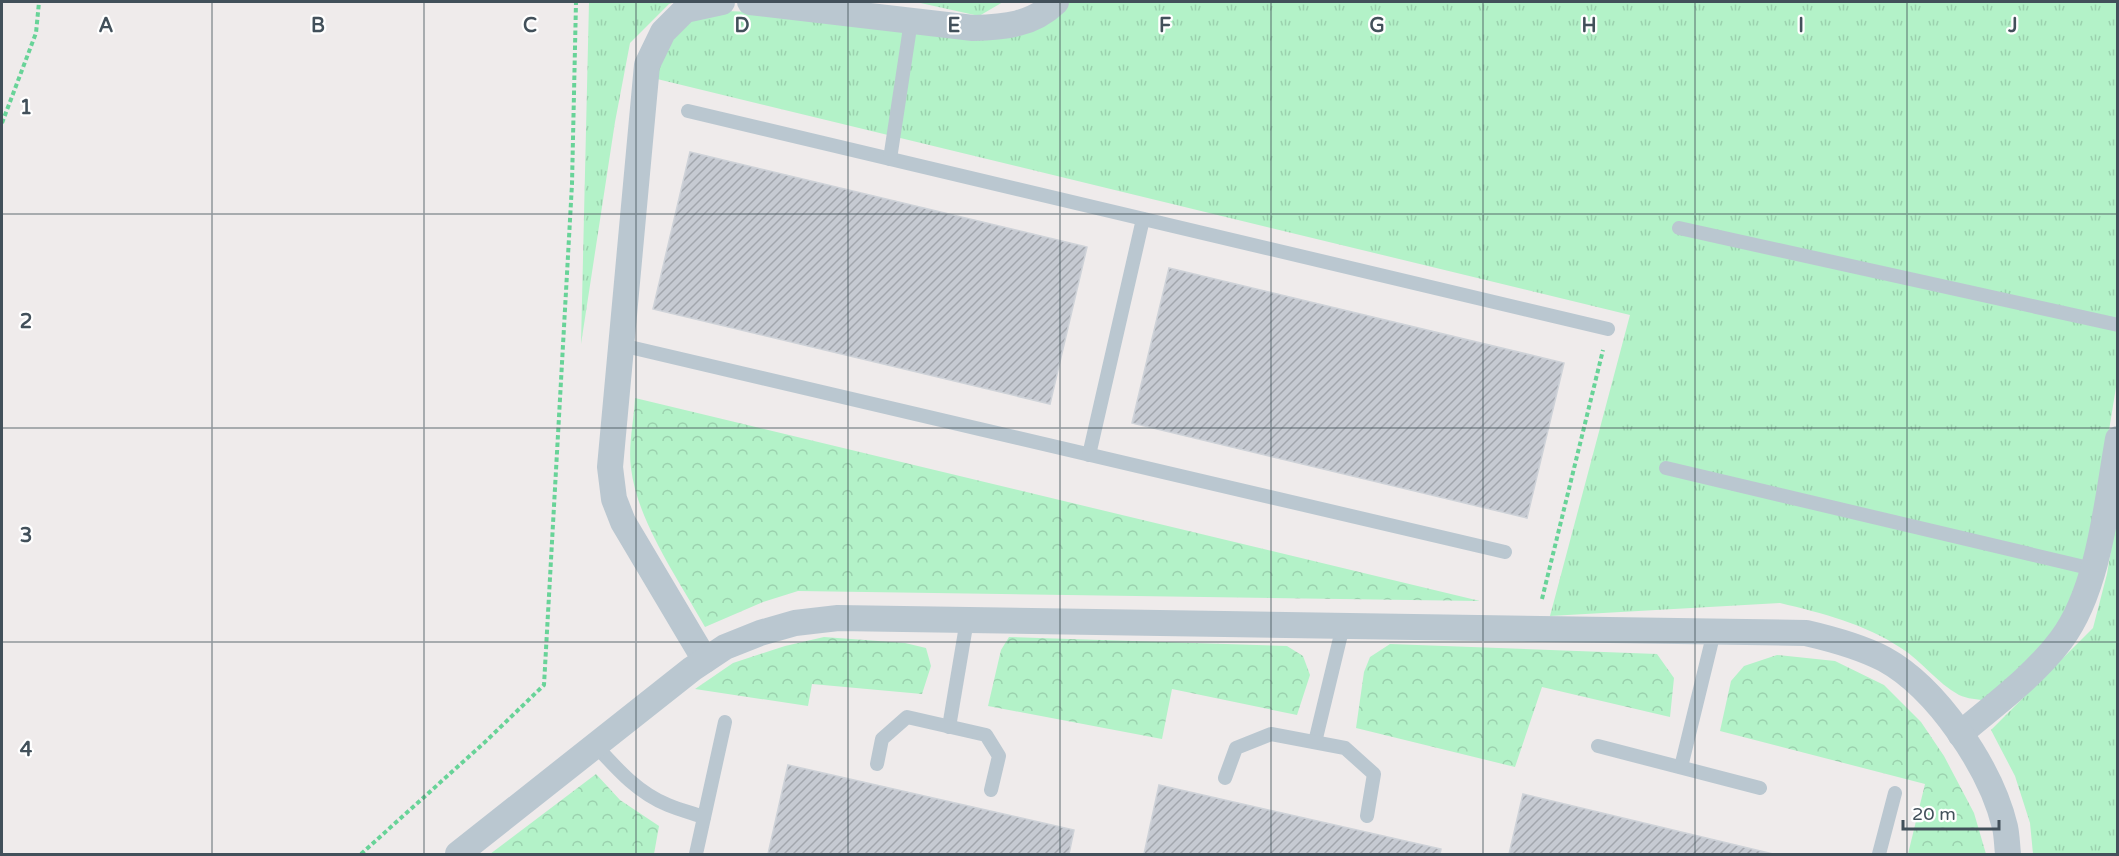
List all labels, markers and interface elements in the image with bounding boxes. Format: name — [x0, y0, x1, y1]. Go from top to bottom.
text: A — [99, 14, 114, 38]
text: B — [311, 14, 325, 38]
text: C — [523, 14, 537, 38]
text: D — [734, 14, 750, 38]
text: E — [948, 14, 961, 38]
text: F — [1159, 14, 1171, 38]
text: G — [1369, 14, 1385, 38]
text: H — [1581, 14, 1597, 38]
text: I — [1798, 14, 1804, 38]
text: J — [2007, 14, 2018, 38]
text: 1 — [20, 96, 32, 120]
text: 2 — [20, 310, 32, 334]
text: 3 — [20, 524, 32, 548]
text: 4 — [20, 738, 33, 762]
scale bar — [1903, 793, 1999, 831]
text: 20 m — [1912, 803, 1956, 825]

